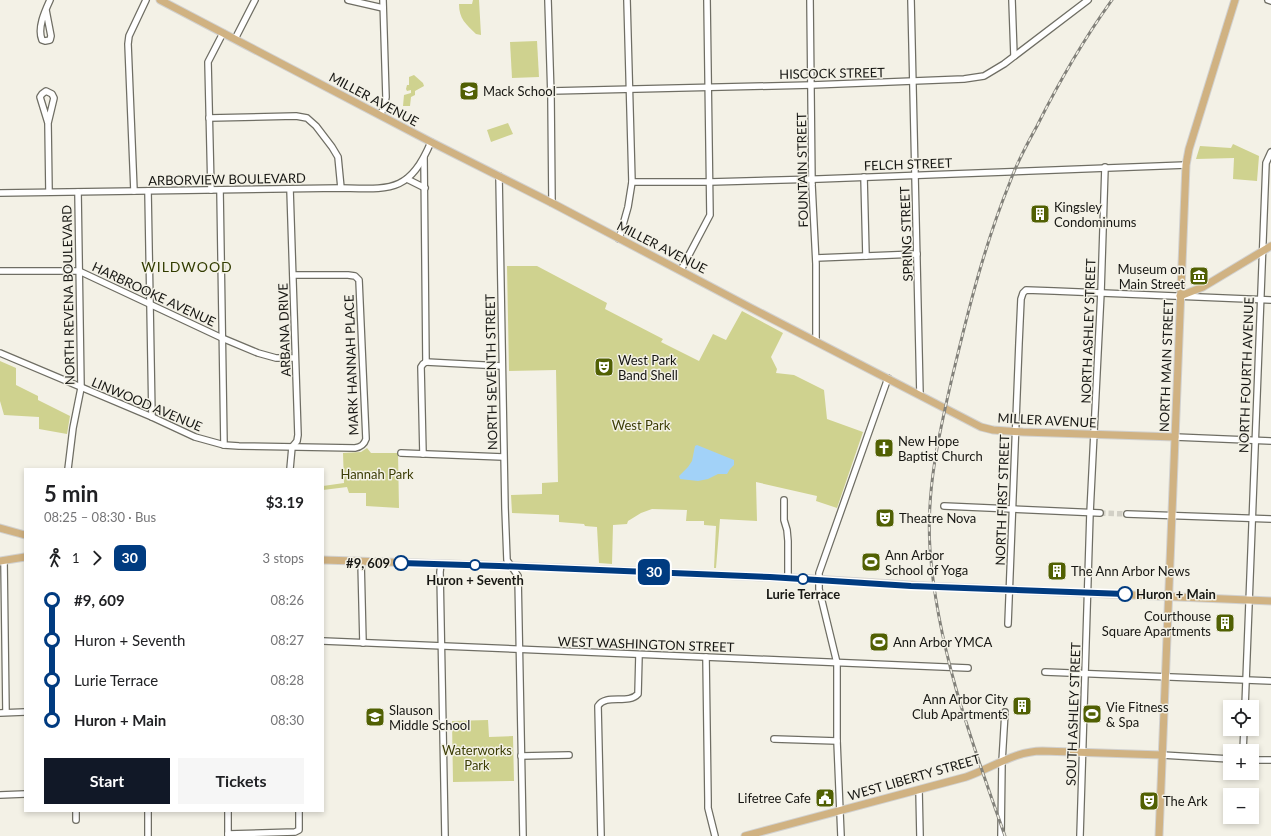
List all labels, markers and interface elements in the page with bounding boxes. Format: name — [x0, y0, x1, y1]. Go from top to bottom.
street label: HISCOCK STREET — [779, 64, 885, 82]
street label: MILLER AVENUE — [327, 69, 421, 129]
school or university icon: Mack School — [458, 80, 480, 102]
place label: Mack School — [483, 83, 556, 99]
street label: FOUNTAIN STREET — [793, 112, 811, 228]
street label: FELCH STREET — [863, 154, 953, 174]
street label: ARBORVIEW BOULEVARD — [148, 170, 306, 188]
street label: SPRING STREET — [896, 186, 916, 282]
place label: Kingsley Condominums — [1054, 199, 1137, 230]
building icon: Kingsley Condominums — [1029, 203, 1051, 225]
street label: NORTH REVENA BOULEVARD — [58, 205, 78, 385]
street label: MILLER AVENUE — [614, 217, 710, 277]
street label: HARBROOKE AVENUE — [90, 258, 218, 330]
district label: WILDWOOD — [141, 258, 233, 275]
street label: NORTH ASHLEY STREET — [1077, 258, 1099, 404]
place label: Museum on Main Street — [1117, 261, 1185, 292]
museum icon: Museum on Main Street — [1188, 265, 1210, 287]
street label: ARBANA DRIVE — [274, 283, 294, 377]
street label: NORTH SEVENTH STREET — [482, 293, 500, 450]
street label: MARK HANNAH PLACE — [341, 294, 361, 436]
street label: NORTH FOURTH AVENUE — [1235, 297, 1257, 453]
street label: NORTH MAIN STREET — [1156, 299, 1176, 432]
place label: West Park Band Shell — [618, 352, 678, 383]
theatre icon: West Park Band Shell — [593, 356, 615, 378]
street label: LINWOOD AVENUE — [89, 373, 205, 435]
street label: MILLER AVENUE — [997, 409, 1097, 431]
park label: West Park — [612, 417, 671, 433]
place label: New Hope Baptist Church — [898, 433, 983, 464]
street label: NORTH FIRST STREET — [992, 434, 1012, 566]
church icon: New Hope Baptist Church — [873, 437, 895, 459]
park label: Hannah Park — [340, 466, 414, 482]
text: 5 min — [44, 480, 99, 507]
text: $3.19 — [266, 493, 304, 511]
theatre icon: Theatre Nova — [874, 507, 896, 529]
text: 08:25 – 08:30 · Bus — [44, 509, 156, 525]
place label: Theatre Nova — [899, 510, 976, 526]
icon: walk — [44, 547, 66, 569]
icon: forward — [86, 547, 108, 569]
place label: Ann Arbor School of Yoga — [885, 547, 968, 578]
text: 30 — [122, 549, 138, 566]
text: 1 — [72, 550, 80, 566]
text: 3 stops — [263, 550, 304, 566]
sports icon: Ann Arbor School of Yoga — [860, 551, 882, 573]
place label: #9, 609 — [346, 555, 390, 571]
marker: #9, 609 — [393, 555, 409, 571]
marker: Huron + Seventh — [469, 559, 481, 571]
line badge: 30 — [636, 559, 672, 585]
building icon: The Ann Arbor News — [1046, 560, 1068, 582]
text: 30 — [646, 563, 662, 580]
place label: The Ann Arbor News — [1071, 563, 1190, 579]
place label: Huron + Seventh — [426, 572, 524, 588]
marker: Lurie Terrace — [797, 573, 809, 585]
place label: Lurie Terrace — [766, 586, 840, 602]
marker: Huron + Main — [1117, 586, 1133, 602]
place label: Huron + Main — [1136, 586, 1216, 602]
text: #9, 609 — [74, 591, 125, 609]
text: 08:26 — [271, 592, 304, 608]
place label: Courthouse Square Apartments — [1102, 608, 1211, 639]
building icon: Courthouse Square Apartments — [1214, 612, 1236, 634]
text: Huron + Seventh — [74, 631, 185, 649]
sports icon: Ann Arbor YMCA — [868, 631, 890, 653]
text: 08:27 — [271, 632, 304, 648]
street label: WEST WASHINGTON STREET — [557, 633, 735, 655]
place label: Ann Arbor YMCA — [893, 634, 992, 650]
street label: SOUTH ASHLEY STREET — [1062, 641, 1084, 786]
text: Lurie Terrace — [74, 671, 158, 689]
text: 08:28 — [271, 672, 304, 688]
place label: Ann Arbor City Club Apartments — [912, 691, 1008, 722]
building icon: Ann Arbor City Club Apartments — [1011, 695, 1033, 717]
place label: Vie Fitness & Spa — [1106, 699, 1169, 730]
map controls — [1223, 700, 1259, 824]
button: locate — [1223, 700, 1259, 736]
place label: Slauson Middle School — [389, 702, 470, 733]
sports icon: Vie Fitness & Spa — [1081, 703, 1103, 725]
school or university icon: Slauson Middle School — [364, 706, 386, 728]
text: Huron + Main — [74, 711, 166, 729]
text: 08:30 — [271, 712, 304, 728]
park label: Waterworks Park — [442, 742, 512, 773]
button: + — [1223, 744, 1259, 780]
street label: WEST LIBERTY STREET — [846, 750, 982, 804]
button: Start — [44, 758, 170, 804]
button: Tickets — [178, 758, 304, 804]
public building icon: Lifetree Cafe — [814, 787, 836, 809]
button: − — [1223, 788, 1259, 824]
place label: Lifetree Cafe — [738, 790, 811, 806]
theatre icon: The Ark — [1138, 790, 1160, 812]
place label: The Ark — [1163, 793, 1208, 809]

